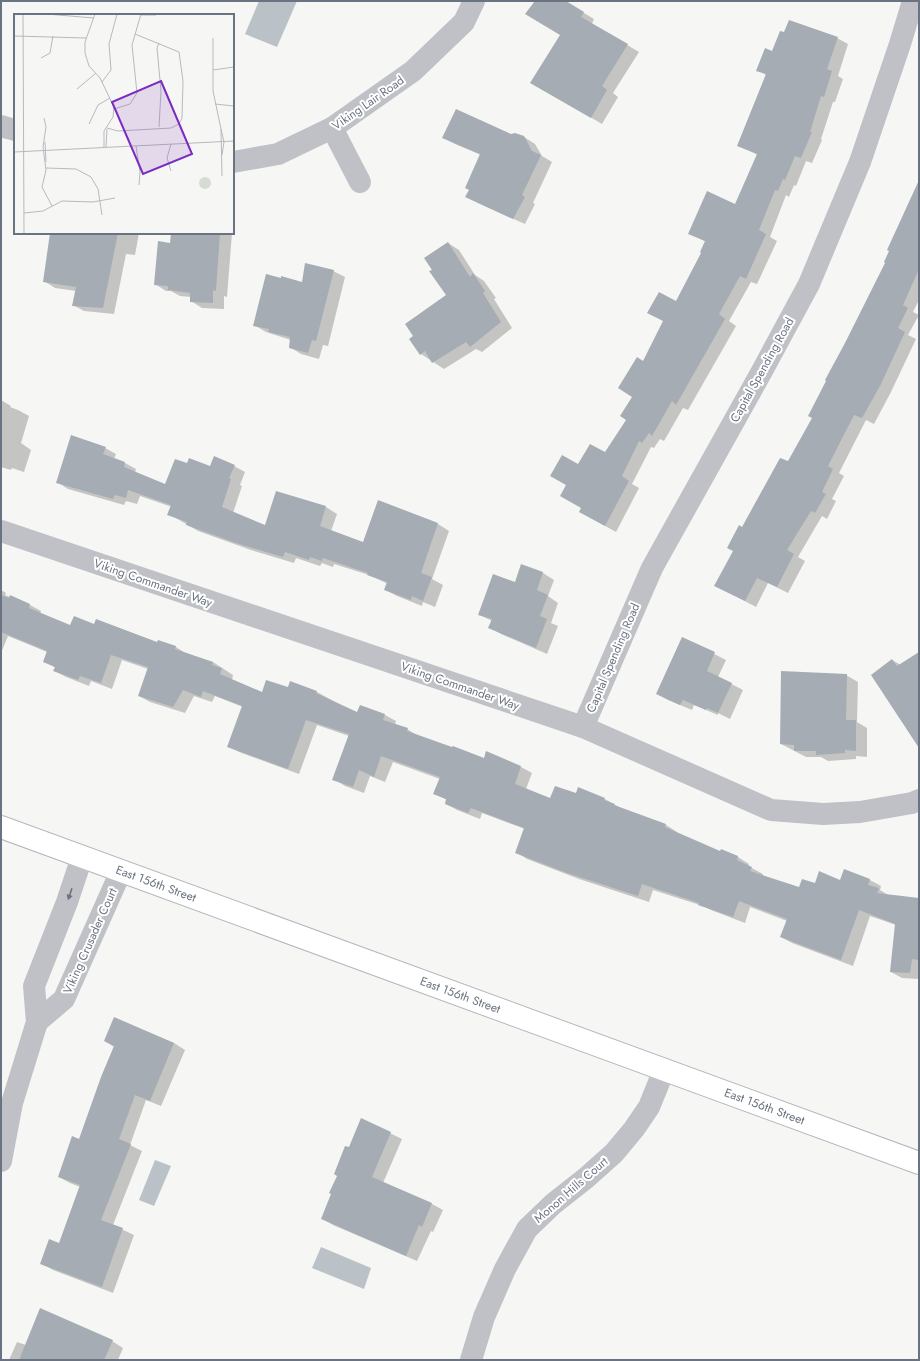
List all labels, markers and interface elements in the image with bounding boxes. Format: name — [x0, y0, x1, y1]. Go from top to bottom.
inset map — [14, 14, 234, 234]
street label: Viking Lair Road — [328, 72, 408, 134]
street label: Capital Spending Road — [726, 314, 798, 426]
street label: Viking Commander Way — [91, 554, 215, 612]
street label: Capital Spending Road — [582, 600, 644, 716]
street label: Viking Commander Way — [398, 657, 522, 715]
street label: East 156th Street — [113, 861, 199, 907]
street label: Viking Crusader Court — [59, 885, 122, 997]
one-way arrow — [66, 888, 72, 900]
street label: East 156th Street — [418, 972, 503, 1018]
street label: East 156th Street — [722, 1083, 807, 1129]
street label: Monon Hills Court — [530, 1153, 612, 1227]

